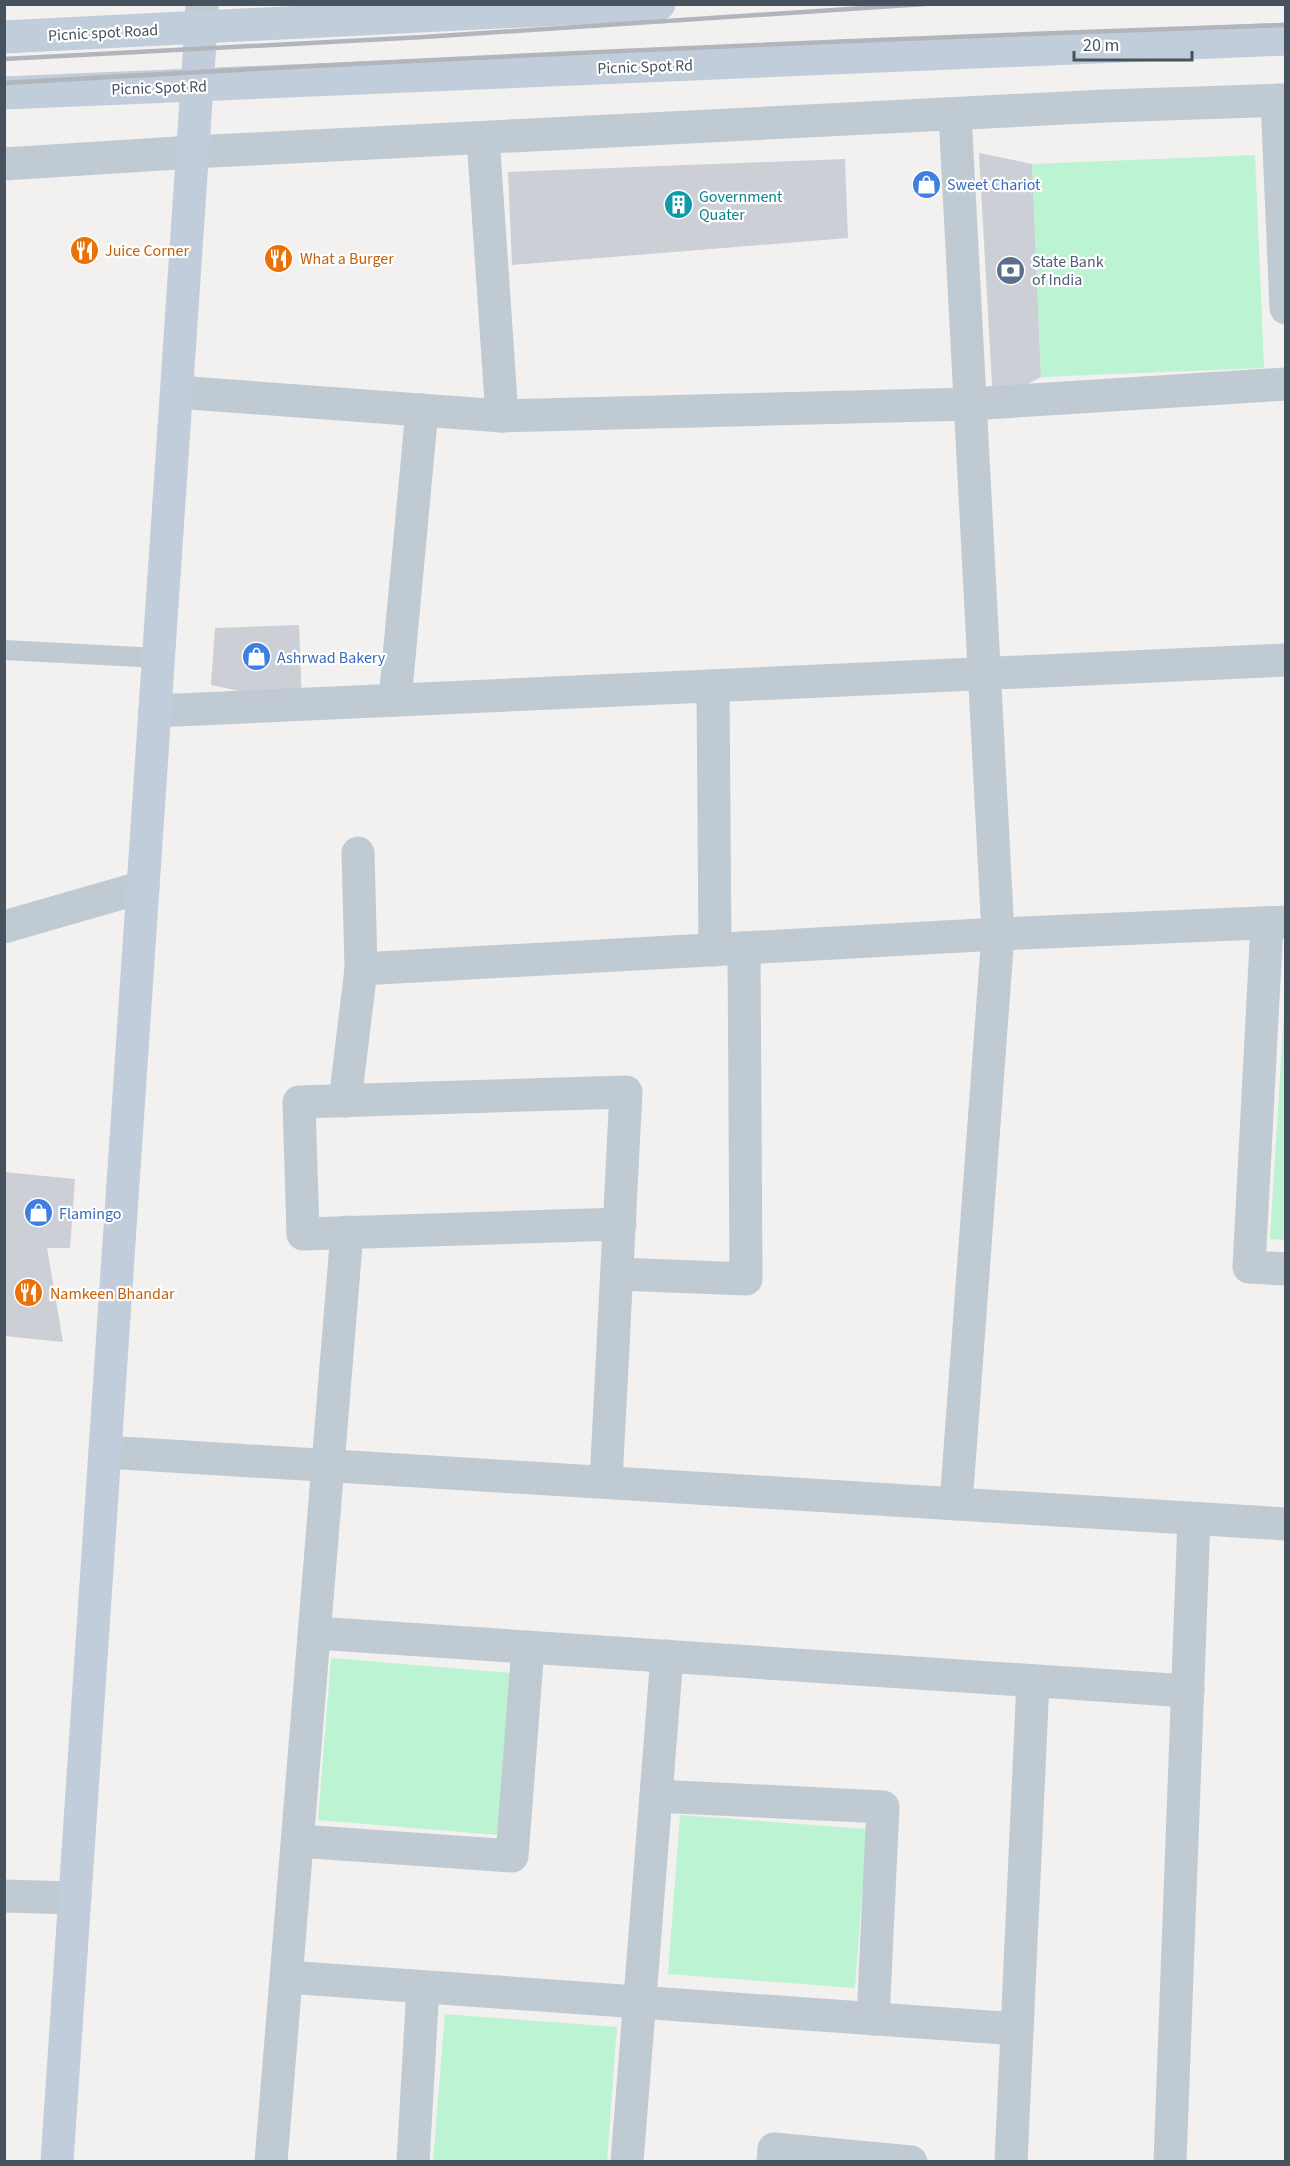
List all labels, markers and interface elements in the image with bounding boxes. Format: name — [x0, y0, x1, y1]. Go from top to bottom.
street label: Picnic spot Road — [47, 19, 159, 47]
scale bar — [1074, 24, 1192, 62]
text: 20 m — [1083, 33, 1119, 58]
street label: Picnic Spot Rd — [597, 54, 693, 80]
street label: Picnic Spot Rd — [111, 75, 207, 101]
shop icon: Sweet Chariot — [910, 168, 942, 200]
place label: Sweet Chariot — [947, 174, 1041, 196]
place label: Government Quater — [699, 186, 783, 226]
building icon: Government Quater — [662, 189, 694, 221]
restaurant icon: Juice Corner — [68, 234, 100, 266]
place label: Juice Corner — [105, 240, 189, 262]
restaurant icon: What a Burger — [263, 242, 295, 274]
place label: What a Burger — [300, 248, 394, 270]
place label: State Bank of India — [1032, 251, 1104, 291]
bank icon: State Bank of India — [995, 254, 1027, 286]
shop icon: Ashrwad Bakery — [240, 641, 272, 673]
place label: Ashrwad Bakery — [277, 647, 386, 669]
shop icon: Flamingo — [22, 1197, 54, 1229]
place label: Flamingo — [59, 1203, 122, 1225]
restaurant icon: Namkeen Bhandar — [13, 1277, 45, 1309]
place label: Namkeen Bhandar — [50, 1283, 175, 1305]

